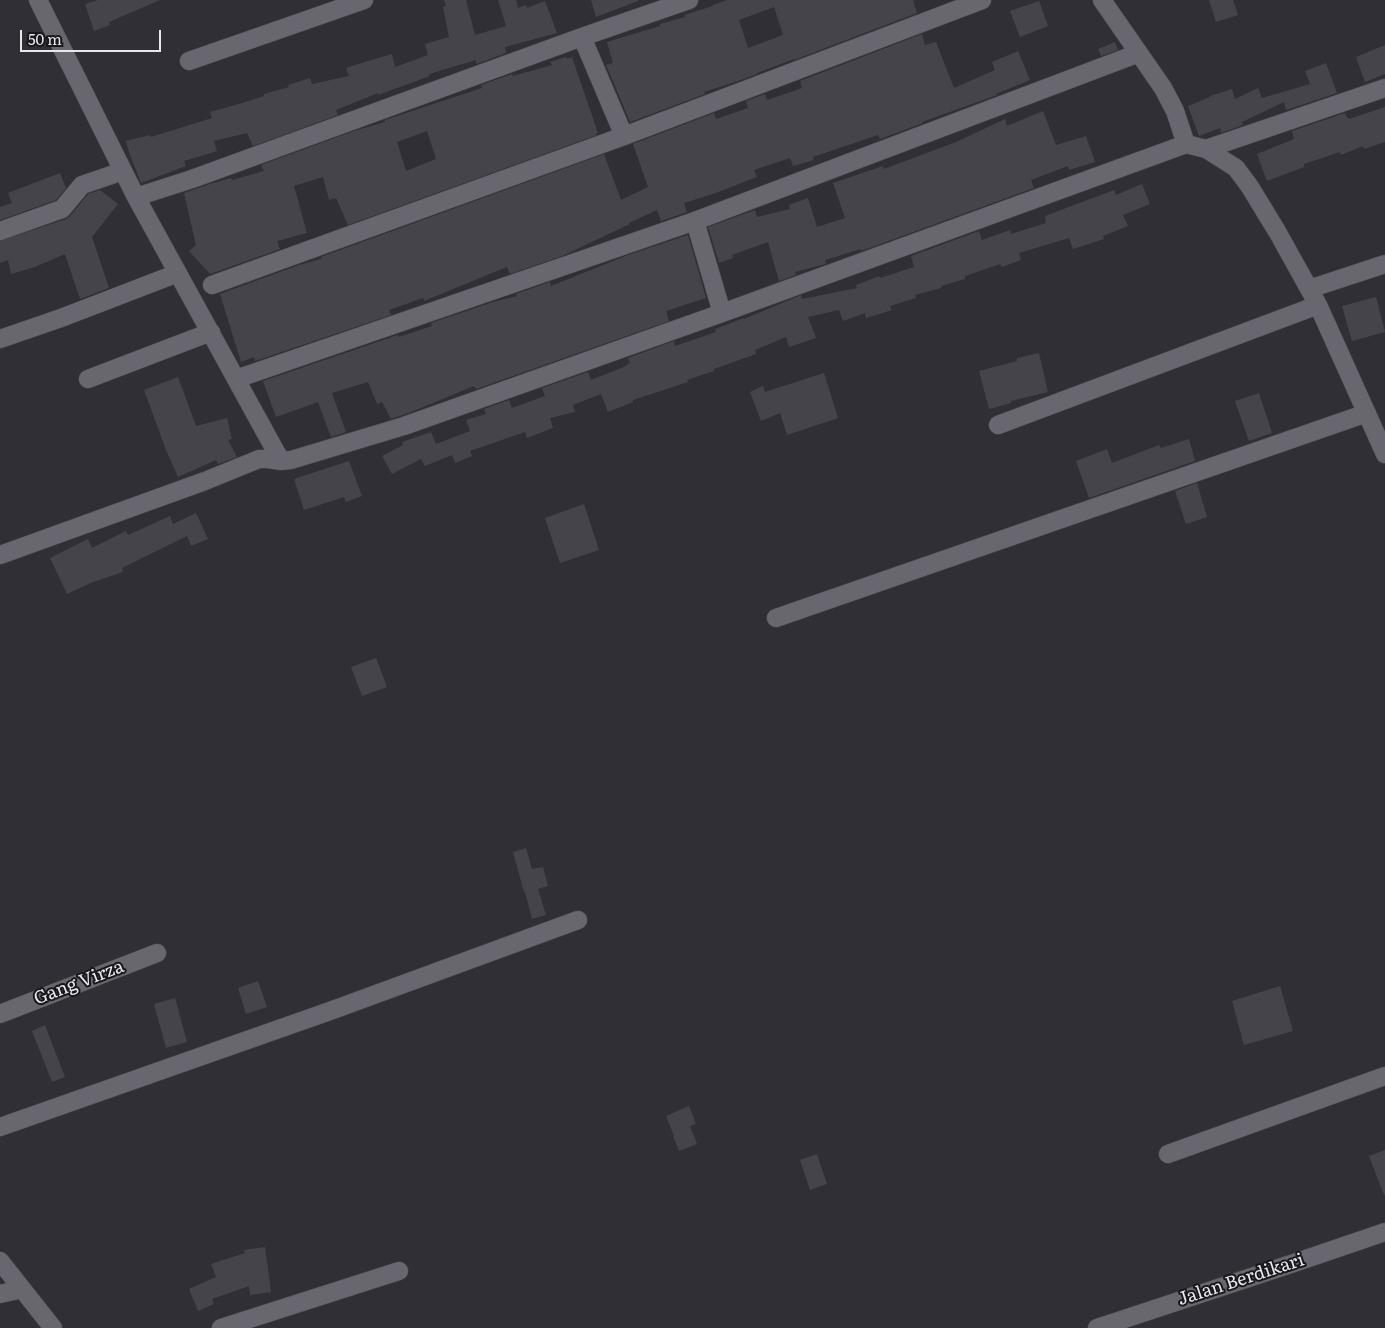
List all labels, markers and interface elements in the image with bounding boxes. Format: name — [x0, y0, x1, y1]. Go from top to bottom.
scale bar — [22, 20, 164, 52]
text: 50 m — [28, 27, 62, 50]
street label: Gang Virza — [31, 956, 127, 1010]
street label: Jalan Berdikari — [1175, 1249, 1307, 1311]

